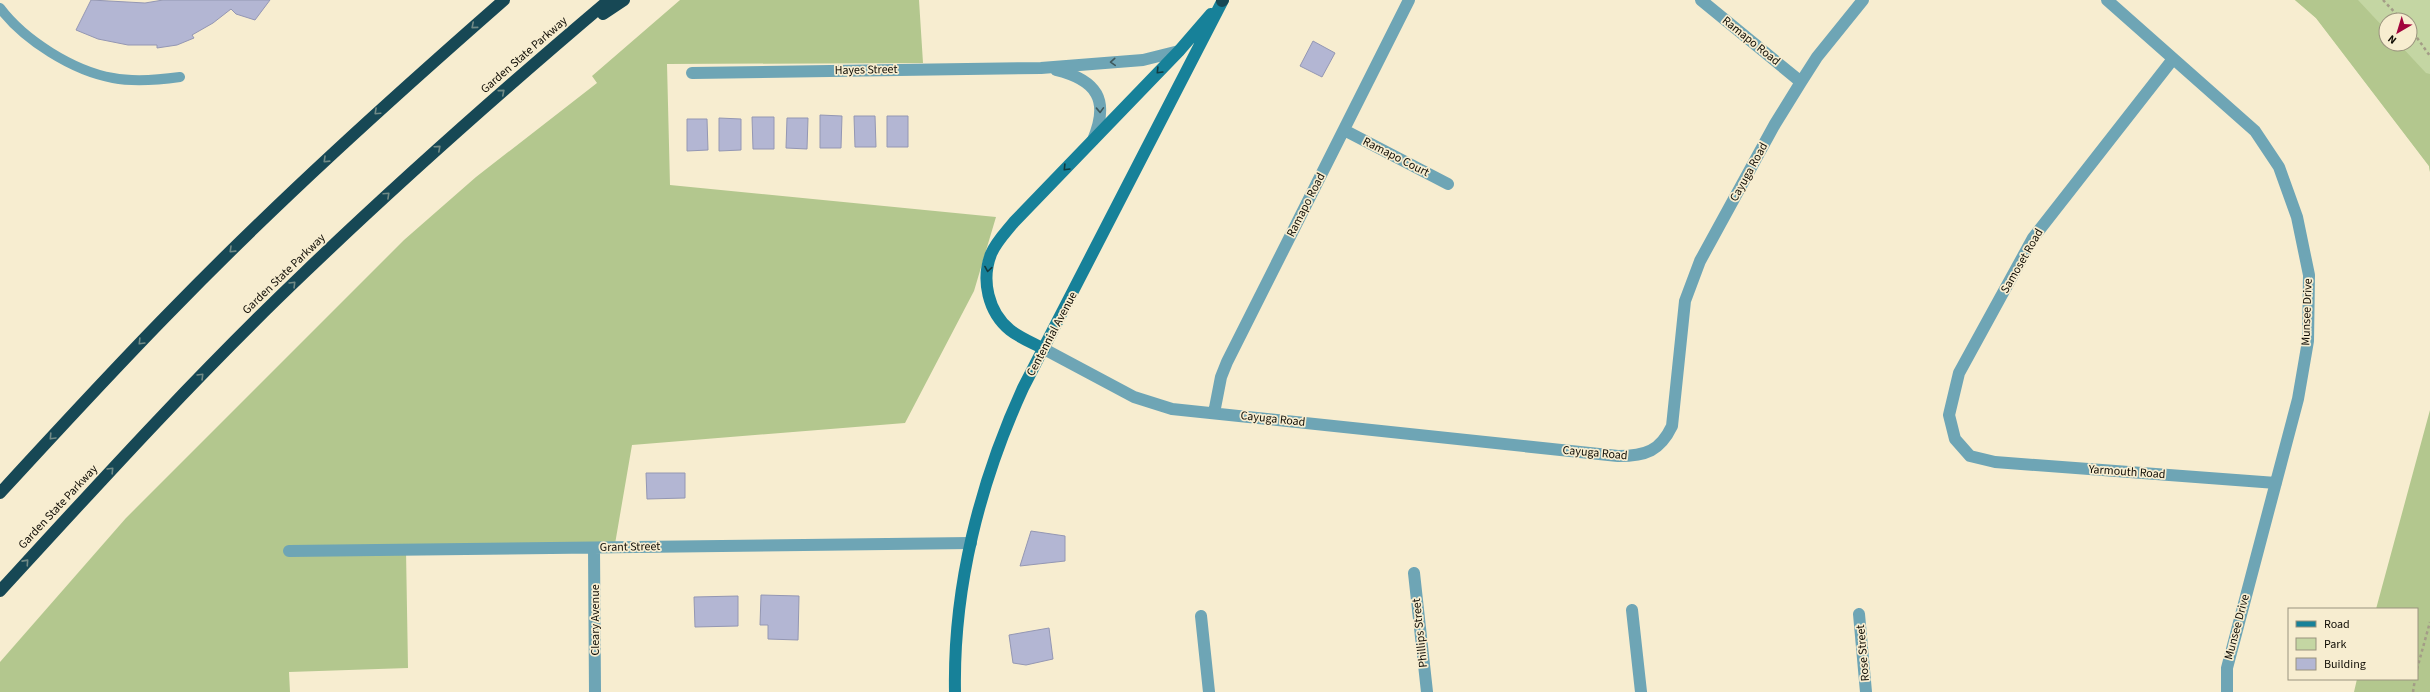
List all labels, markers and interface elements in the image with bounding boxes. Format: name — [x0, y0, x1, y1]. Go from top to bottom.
street label: Garden State Parkway — [477, 12, 571, 97]
street label: Ramapo Road — [1718, 12, 1784, 70]
north arrow — [2378, 12, 2418, 52]
one-way arrow — [472, 21, 479, 28]
text: N — [2385, 31, 2400, 48]
one-way arrow — [1110, 57, 1116, 66]
street label: Hayes Street — [834, 61, 898, 79]
one-way arrow — [1156, 66, 1164, 74]
one-way arrow — [497, 89, 505, 96]
one-way arrow — [374, 107, 382, 115]
one-way arrow — [1096, 107, 1105, 113]
street label: Ramapo Court — [1360, 133, 1432, 181]
street label: Cayuga Road — [1726, 139, 1772, 205]
one-way arrow — [433, 146, 441, 153]
one-way arrow — [323, 155, 331, 163]
one-way arrow — [1063, 163, 1071, 171]
street label: Ramapo Road — [1283, 170, 1329, 240]
one-way arrow — [382, 192, 390, 200]
street label: Samoset Road — [1997, 226, 2047, 296]
street label: Garden State Parkway — [239, 230, 330, 318]
one-way arrow — [229, 245, 237, 253]
one-way arrow — [984, 266, 993, 272]
street label: Munsee Drive — [2297, 278, 2317, 346]
one-way arrow — [288, 281, 296, 289]
street label: Centennial Avenue — [1022, 289, 1082, 379]
one-way arrow — [138, 337, 146, 345]
one-way arrow — [196, 373, 204, 381]
street label: Cayuga Road — [1240, 407, 1306, 431]
one-way arrow — [49, 432, 57, 440]
street label: Cayuga Road — [1562, 442, 1628, 464]
street label: Garden State Parkway — [14, 461, 102, 553]
street label: Yarmouth Road — [2087, 461, 2166, 483]
one-way arrow — [106, 467, 114, 475]
street label: Grant Street — [600, 538, 660, 556]
one-way arrow — [22, 559, 29, 567]
street label: Cleary Avenue — [587, 584, 604, 656]
street label: Munsee Drive — [2220, 592, 2254, 662]
street label: Phillips Street — [1408, 598, 1432, 668]
legend — [2288, 608, 2418, 680]
text: Road — [2324, 616, 2350, 633]
street label: Rose Street — [1852, 624, 1874, 682]
text: Park — [2324, 636, 2346, 653]
text: Building — [2324, 656, 2366, 673]

